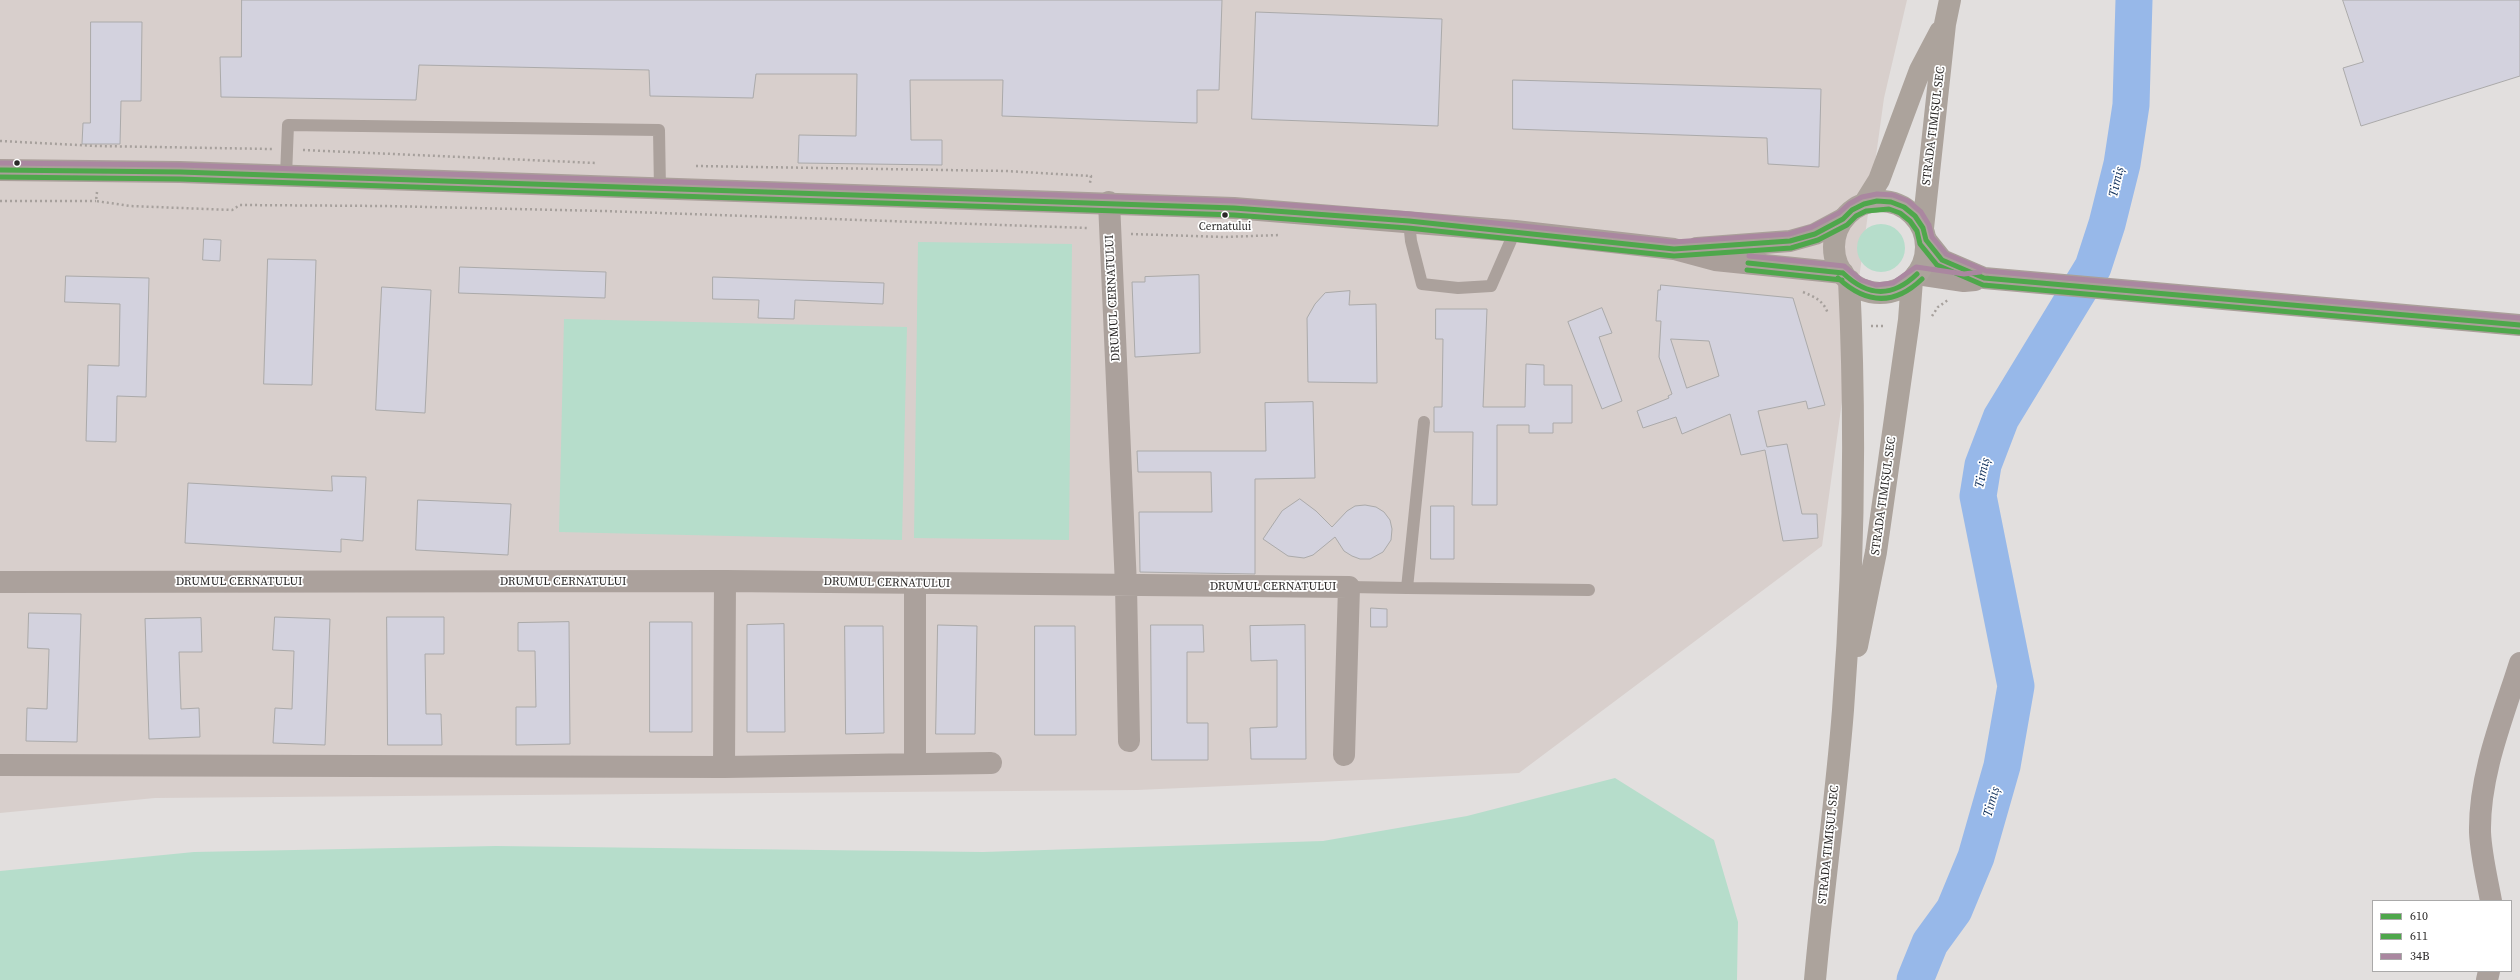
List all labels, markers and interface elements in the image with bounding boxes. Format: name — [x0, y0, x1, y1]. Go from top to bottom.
street label: STRADA TIMIȘUL SEC — [1920, 66, 1948, 186]
unlabelled marker — [12, 158, 22, 168]
water label: Timiș — [2106, 165, 2128, 199]
marker: Cernatului — [1220, 210, 1230, 220]
place label: Cernatului — [1199, 220, 1251, 234]
street label: DRUMUL CERNATULUI — [1102, 234, 1124, 362]
street label: STRADA TIMIȘUL SEC — [1869, 436, 1899, 556]
water label: Timiș — [1972, 456, 1994, 490]
street label: DRUMUL CERNATULUI — [176, 575, 302, 589]
street label: DRUMUL CERNATULUI — [500, 575, 626, 589]
street label: DRUMUL CERNATULUI — [824, 575, 950, 591]
street label: DRUMUL CERNATULUI — [1210, 580, 1336, 594]
street label: STRADA TIMIȘUL SEC — [1816, 785, 1842, 905]
water label: Timiș — [1980, 785, 2004, 819]
legend — [2372, 900, 2512, 972]
text: 610 — [2410, 908, 2428, 924]
text: 611 — [2410, 928, 2428, 944]
text: 34B — [2410, 948, 2430, 964]

